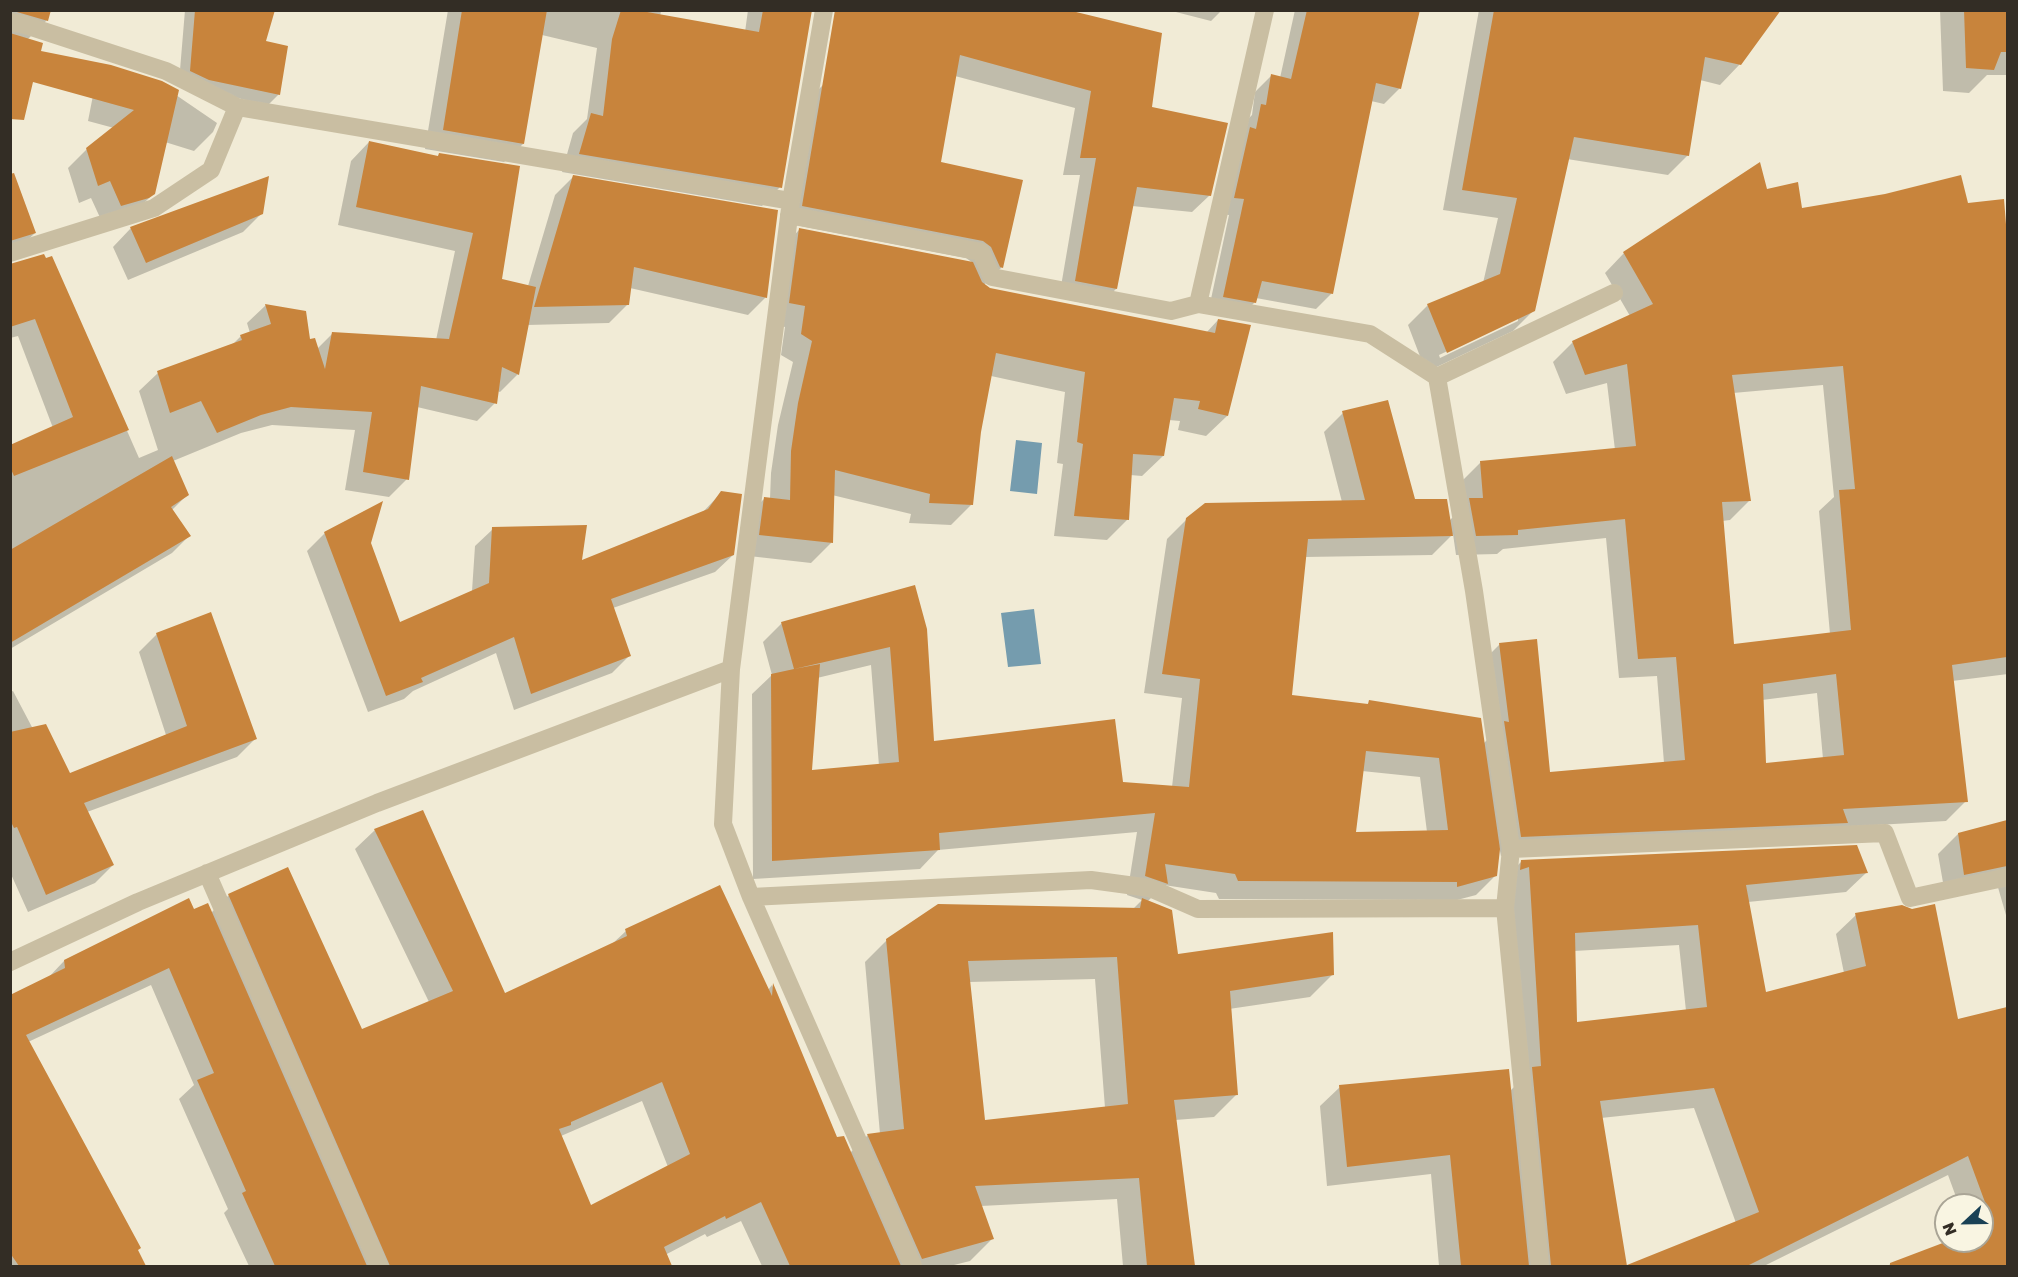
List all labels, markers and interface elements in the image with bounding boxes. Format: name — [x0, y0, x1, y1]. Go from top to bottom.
north arrow — [1934, 1193, 1994, 1253]
text: N — [1938, 1220, 1961, 1238]

